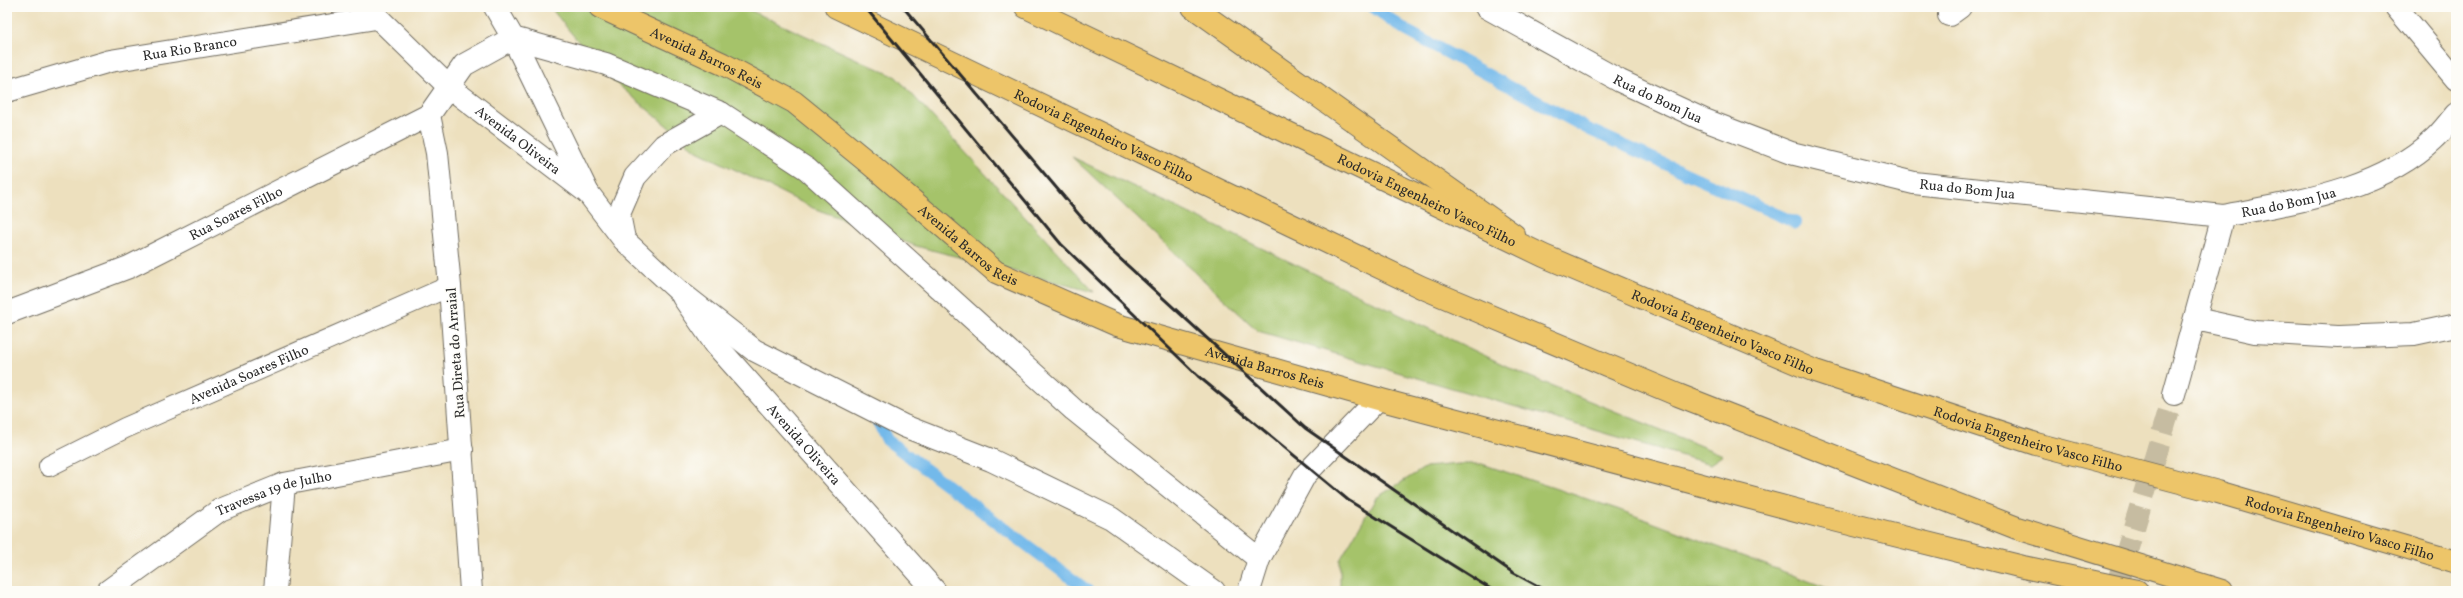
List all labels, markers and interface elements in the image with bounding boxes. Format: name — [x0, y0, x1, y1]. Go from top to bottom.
street label: Avenida Barros Reis — [647, 23, 766, 94]
street label: Rua Rio Branco — [142, 33, 238, 67]
street label: Rua do Bom Jua — [1609, 71, 1705, 129]
street label: Rodovia Engenheiro Vasco Filho — [1010, 86, 1196, 188]
street label: Avenida Oliveira — [471, 102, 564, 180]
street label: Rodovia Engenheiro Vasco Filho — [1334, 150, 1519, 252]
street label: Rua do Bom Jua — [1918, 176, 2016, 205]
street label: Rua Soares Filho — [186, 183, 286, 246]
street label: Rua do Bom Jua — [2240, 184, 2339, 223]
street label: Avenida Barros Reis — [913, 201, 1021, 291]
street label: Rodovia Engenheiro Vasco Filho — [1628, 286, 1817, 380]
street label: Rua Direta do Arraial — [442, 287, 471, 419]
street label: Avenida Soares Filho — [187, 341, 312, 410]
street label: Avenida Barros Reis — [1203, 342, 1326, 394]
street label: Avenida Oliveira — [762, 400, 844, 490]
street label: Rodovia Engenheiro Vasco Filho — [1931, 403, 2125, 477]
street label: Travessa 19 de Julho — [213, 467, 333, 522]
street label: Rodovia Engenheiro Vasco Filho — [2242, 492, 2436, 566]

